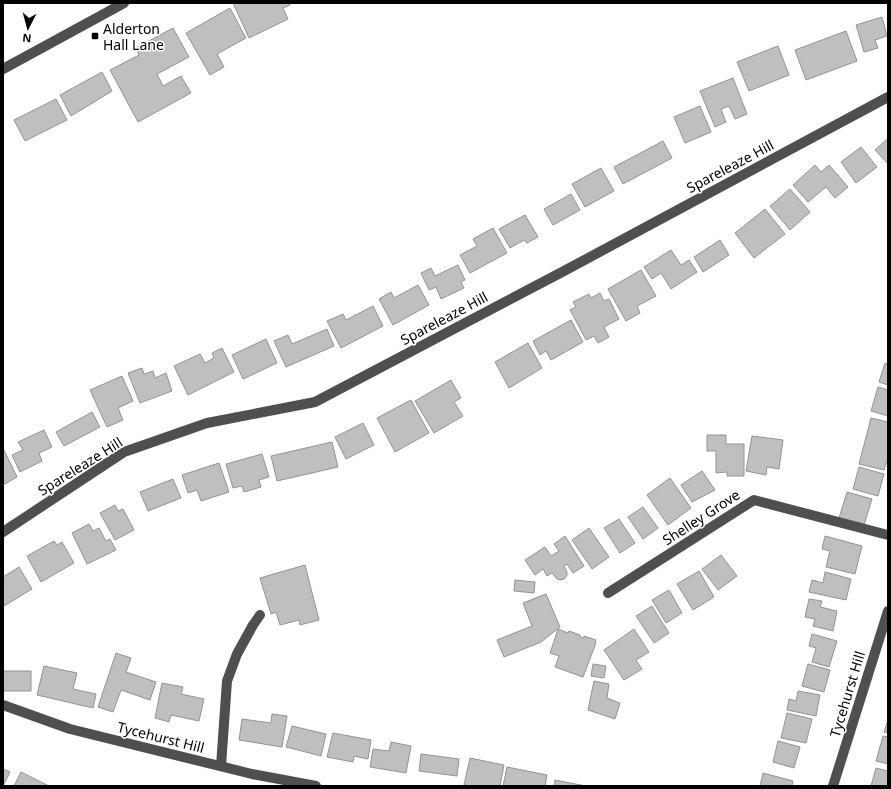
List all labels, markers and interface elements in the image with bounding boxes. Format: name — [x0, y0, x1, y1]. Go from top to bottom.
north arrow — [8, 8, 48, 48]
place label: Alderton Hall Lane — [103, 19, 164, 54]
text: N — [22, 31, 32, 46]
marker: Alderton Hall Lane — [90, 31, 100, 41]
street label: Spareleaze Hill — [683, 135, 777, 197]
street label: Spareleaze Hill — [397, 287, 491, 349]
street label: Spareleaze Hill — [34, 432, 126, 500]
street label: Shelley Grove — [659, 485, 743, 549]
street label: Tycehurst Hill — [825, 649, 869, 739]
street label: Tycehurst Hill — [116, 717, 206, 757]

